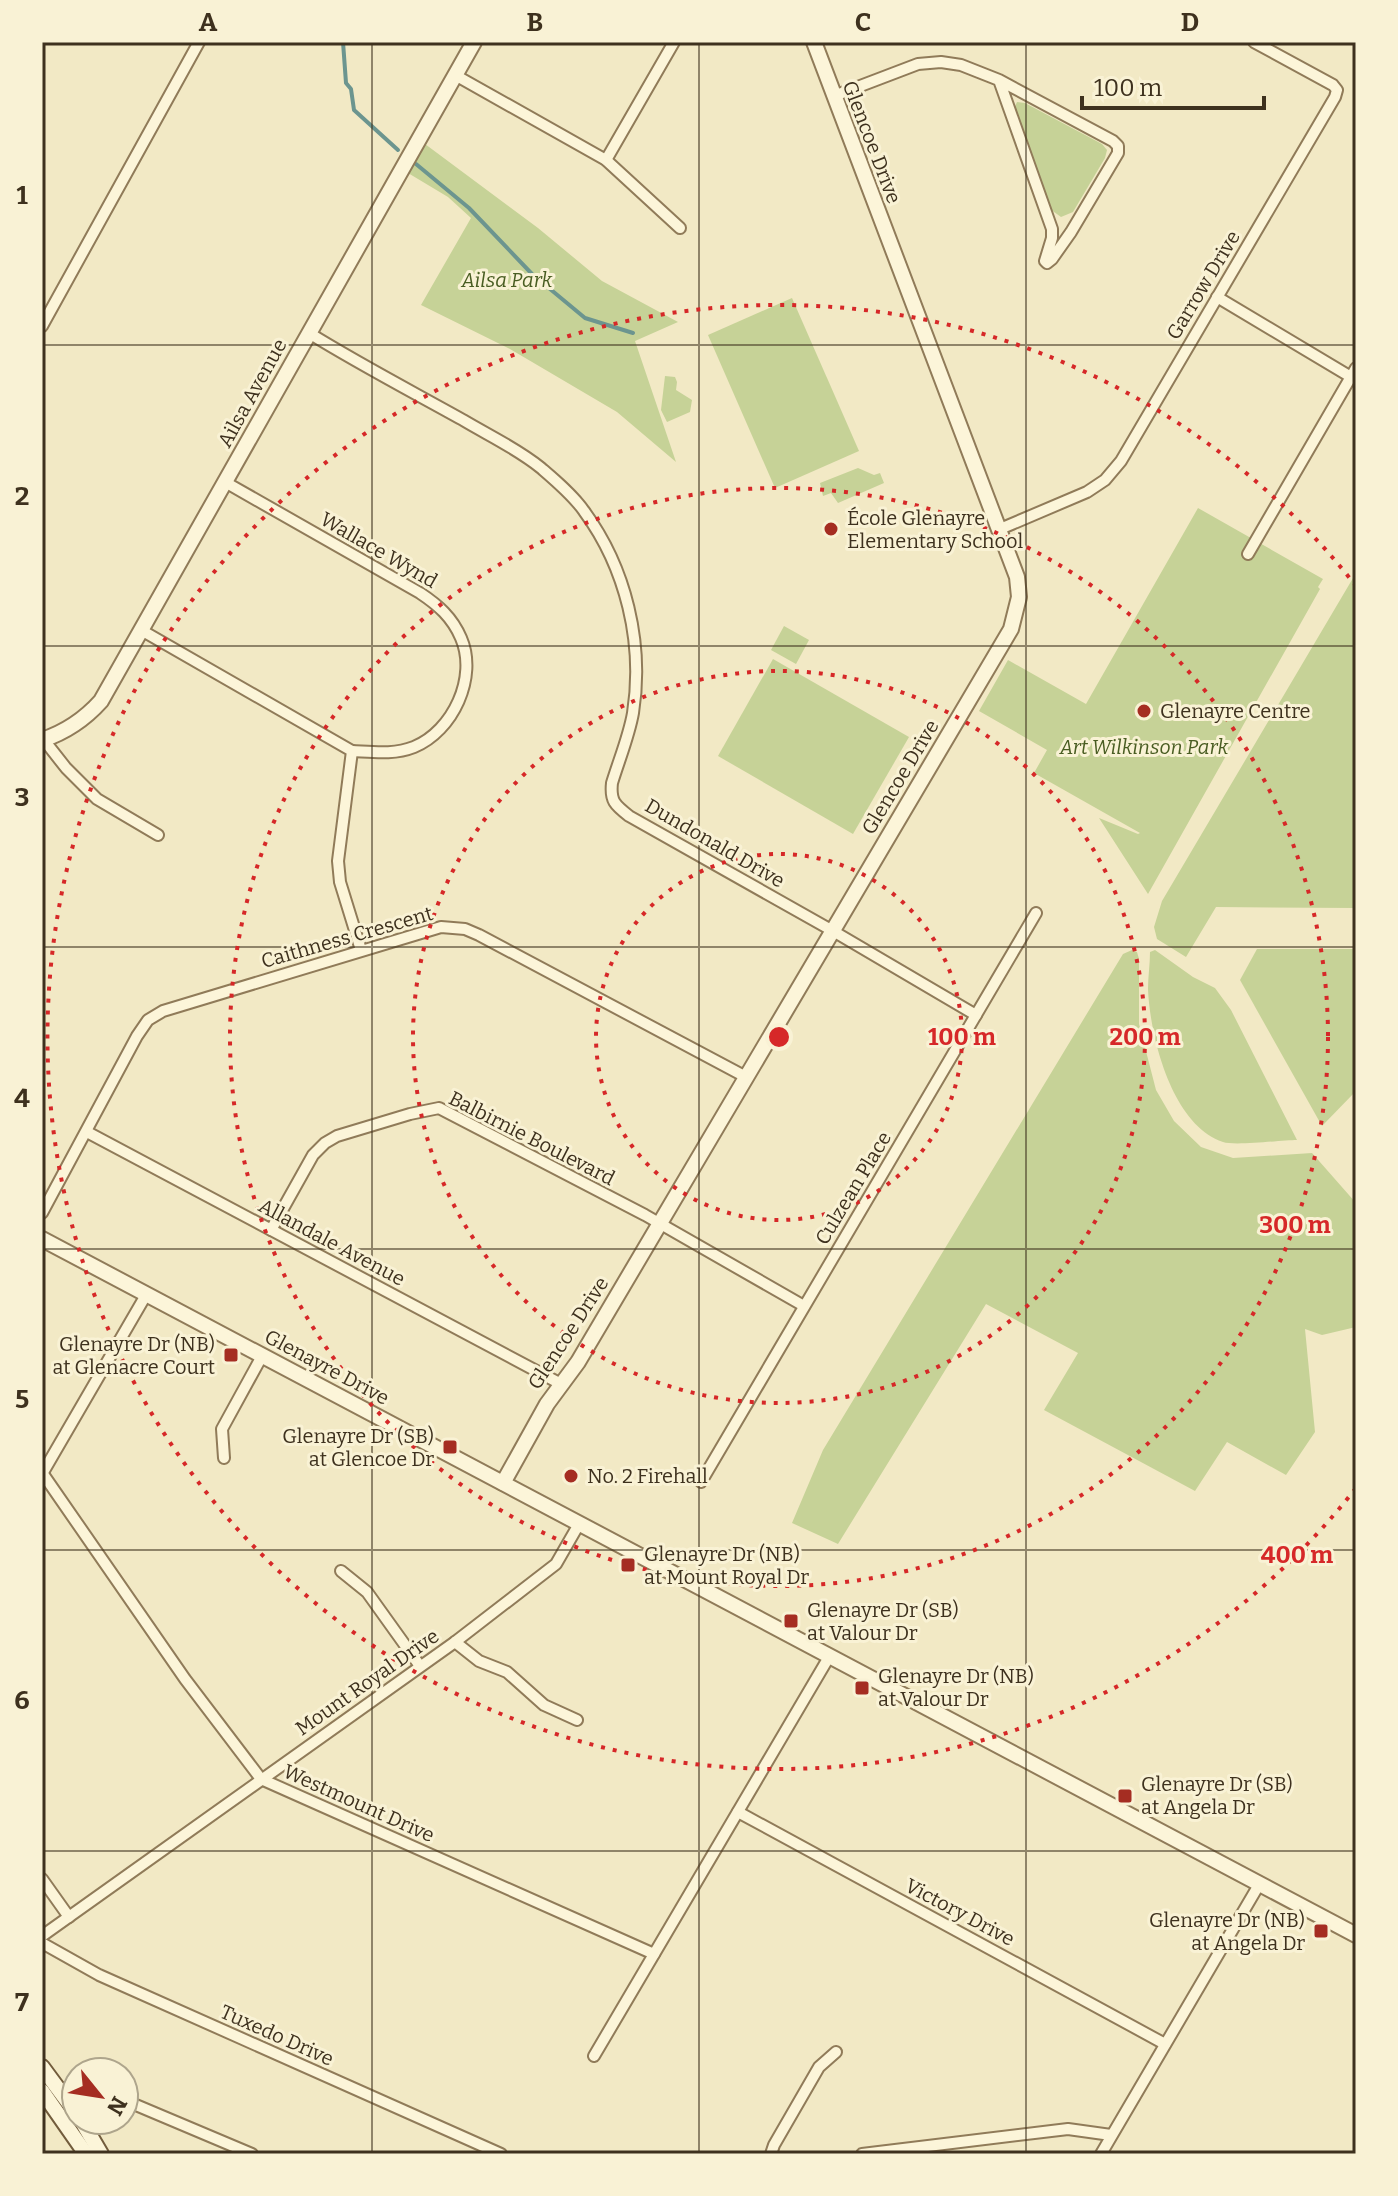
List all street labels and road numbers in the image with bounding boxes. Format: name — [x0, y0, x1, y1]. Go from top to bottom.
street label: Glencoe Drive — [838, 77, 906, 207]
street label: Garrow Drive — [1161, 226, 1245, 344]
street label: Ailsa Avenue — [212, 335, 292, 451]
street label: Wallace Wynd — [316, 507, 442, 593]
street label: Glencoe Drive — [856, 715, 944, 839]
street label: Dundonald Drive — [641, 793, 789, 893]
street label: Caithness Crescent — [258, 901, 436, 973]
street label: Balbirnie Boulevard — [445, 1086, 619, 1190]
street label: Culzean Place — [810, 1127, 896, 1249]
street label: Allandale Avenue — [255, 1193, 409, 1291]
street label: Glencoe Drive — [523, 1272, 613, 1394]
street label: Glenayre Drive — [261, 1324, 393, 1410]
street label: Mount Royal Drive — [291, 1624, 443, 1740]
street label: Westmount Drive — [280, 1759, 438, 1847]
street label: Victory Drive — [901, 1873, 1019, 1951]
street label: Tuxedo Drive — [217, 1999, 337, 2071]

